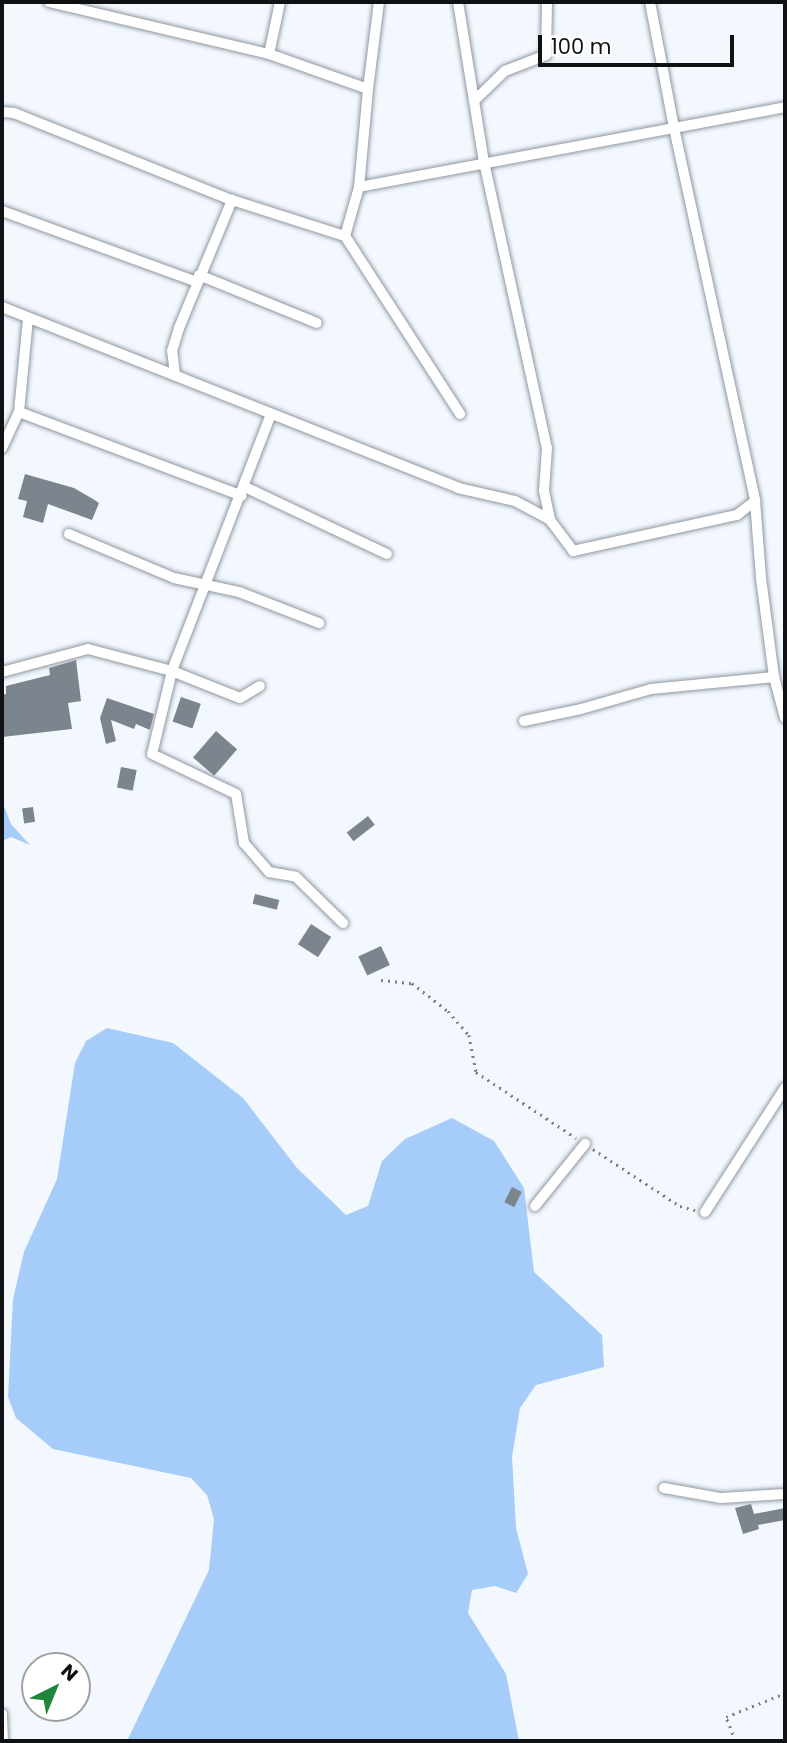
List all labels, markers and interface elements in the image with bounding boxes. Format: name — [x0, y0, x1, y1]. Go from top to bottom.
scale bar — [542, 21, 738, 65]
text: 100 m — [551, 32, 611, 61]
north arrow — [21, 1652, 91, 1722]
text: N — [55, 1658, 84, 1687]

